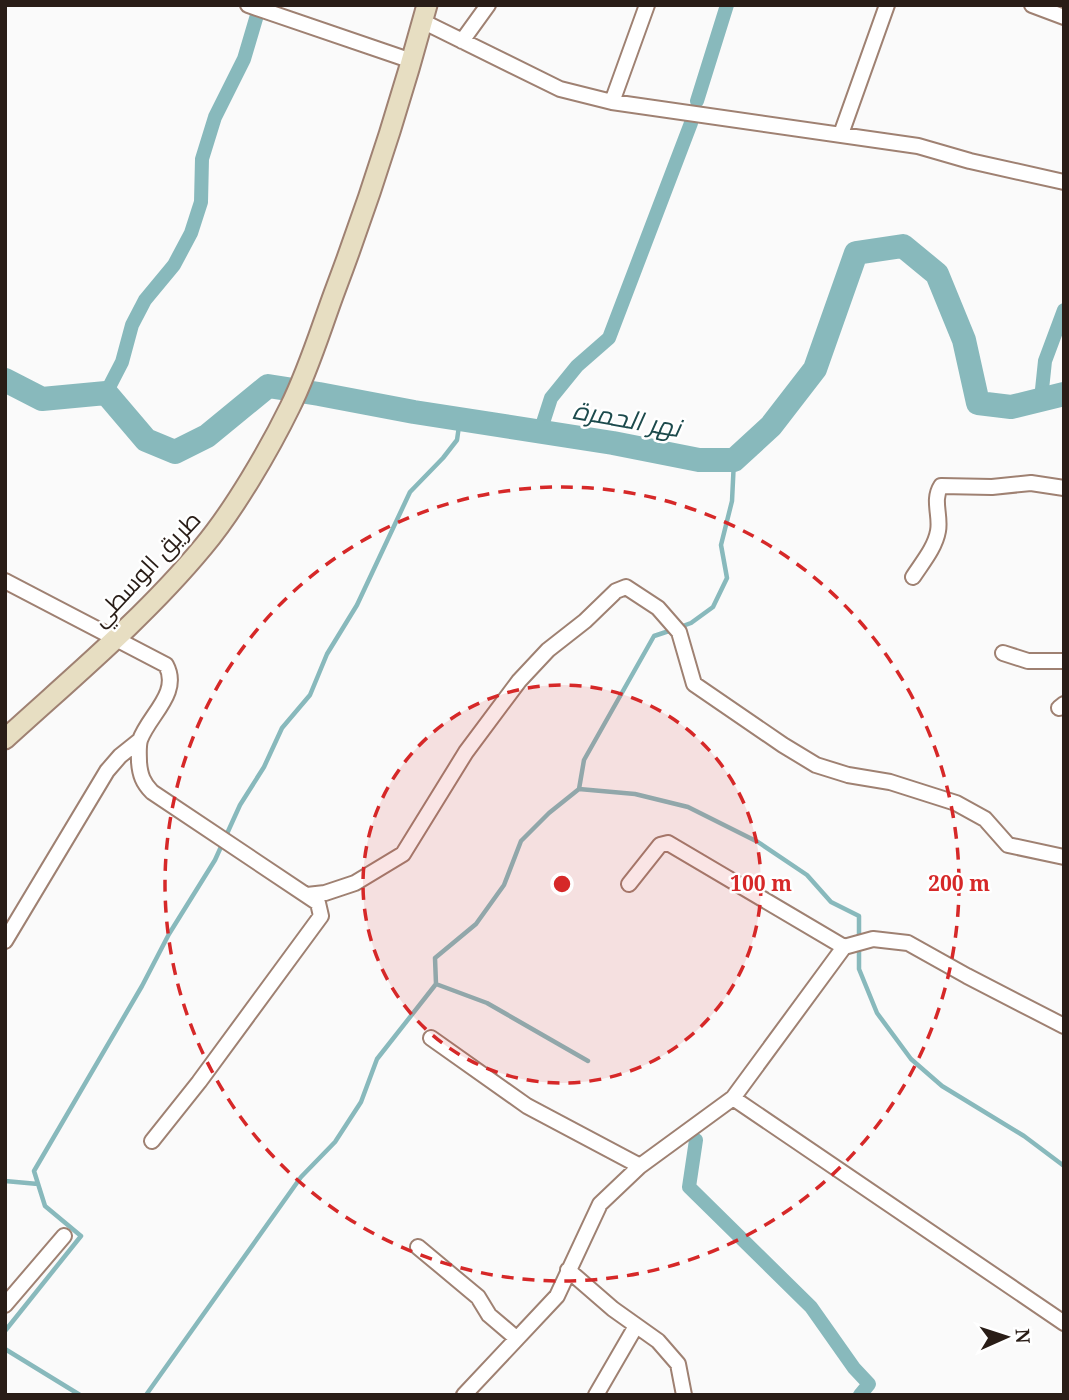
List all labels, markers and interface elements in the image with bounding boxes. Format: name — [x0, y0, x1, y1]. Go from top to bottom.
water label: نهر الحمرة — [570, 391, 687, 446]
street label: طريق الوسطي — [83, 503, 210, 636]
text: 100 m — [730, 869, 792, 897]
text: 200 m — [928, 869, 990, 897]
centre of rings — [550, 872, 574, 896]
north arrow — [971, 1302, 1041, 1372]
text: N — [1010, 1328, 1036, 1344]

